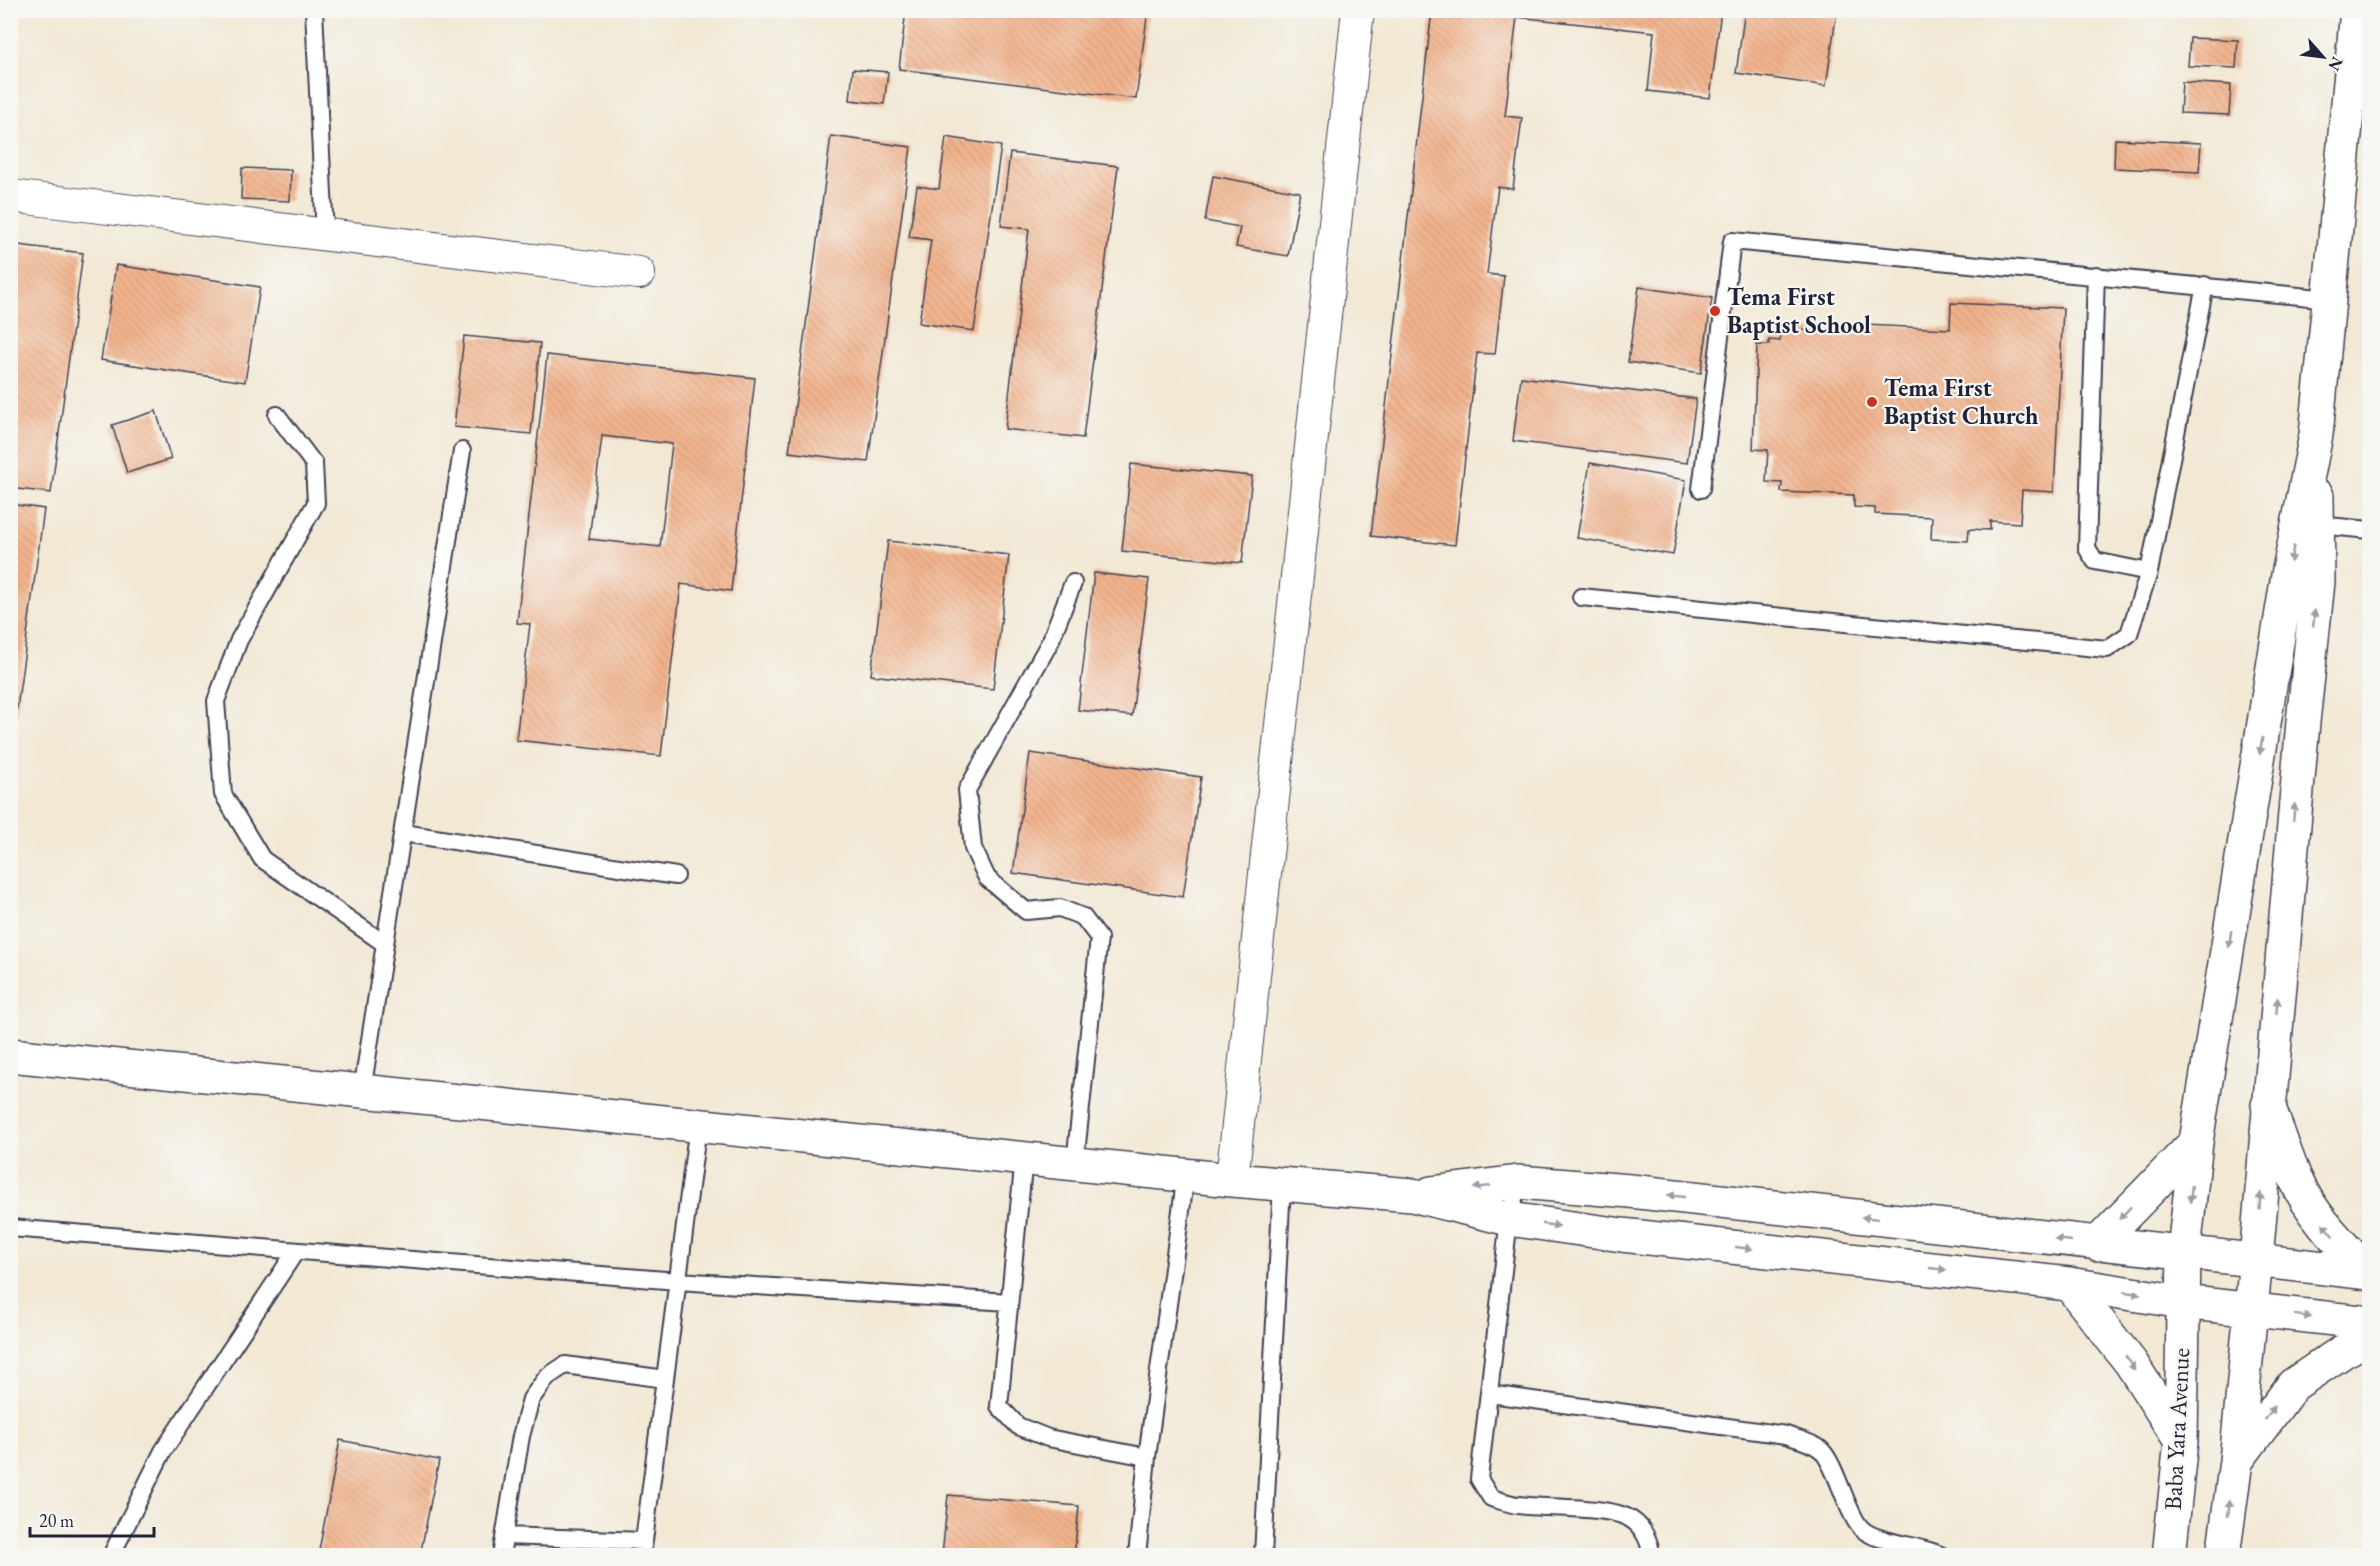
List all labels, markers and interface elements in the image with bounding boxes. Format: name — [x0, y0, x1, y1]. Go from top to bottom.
north arrow — [2293, 27, 2353, 87]
text: N — [2323, 53, 2348, 74]
place label: Tema First Baptist School — [1727, 281, 1871, 340]
marker: Tema First Baptist School — [1708, 304, 1722, 318]
place label: Tema First Baptist Church — [1884, 372, 2039, 431]
marker: Tema First Baptist Church — [1865, 395, 1879, 409]
one-way arrow — [2287, 544, 2296, 563]
one-way arrow — [2309, 609, 2319, 628]
one-way arrow — [2257, 737, 2266, 756]
one-way arrow — [2289, 803, 2299, 822]
one-way arrow — [2225, 929, 2234, 948]
one-way arrow — [2272, 997, 2282, 1016]
one-way arrow — [1472, 1182, 1491, 1192]
one-way arrow — [2186, 1184, 2196, 1203]
one-way arrow — [1666, 1191, 1685, 1201]
one-way arrow — [2256, 1191, 2265, 1210]
one-way arrow — [2119, 1206, 2133, 1220]
one-way arrow — [1860, 1213, 1879, 1223]
one-way arrow — [1541, 1221, 1560, 1230]
one-way arrow — [2322, 1222, 2335, 1238]
one-way arrow — [2054, 1235, 2073, 1245]
one-way arrow — [1735, 1244, 1754, 1253]
one-way arrow — [1929, 1265, 1948, 1274]
one-way arrow — [2123, 1288, 2142, 1297]
one-way arrow — [2294, 1311, 2313, 1320]
street label: Baba Yara Avenue — [2157, 1347, 2196, 1511]
one-way arrow — [2124, 1355, 2136, 1371]
one-way arrow — [2263, 1406, 2275, 1421]
one-way arrow — [2225, 1499, 2234, 1518]
scale bar — [30, 1500, 154, 1538]
text: 20 m — [39, 1509, 74, 1532]

